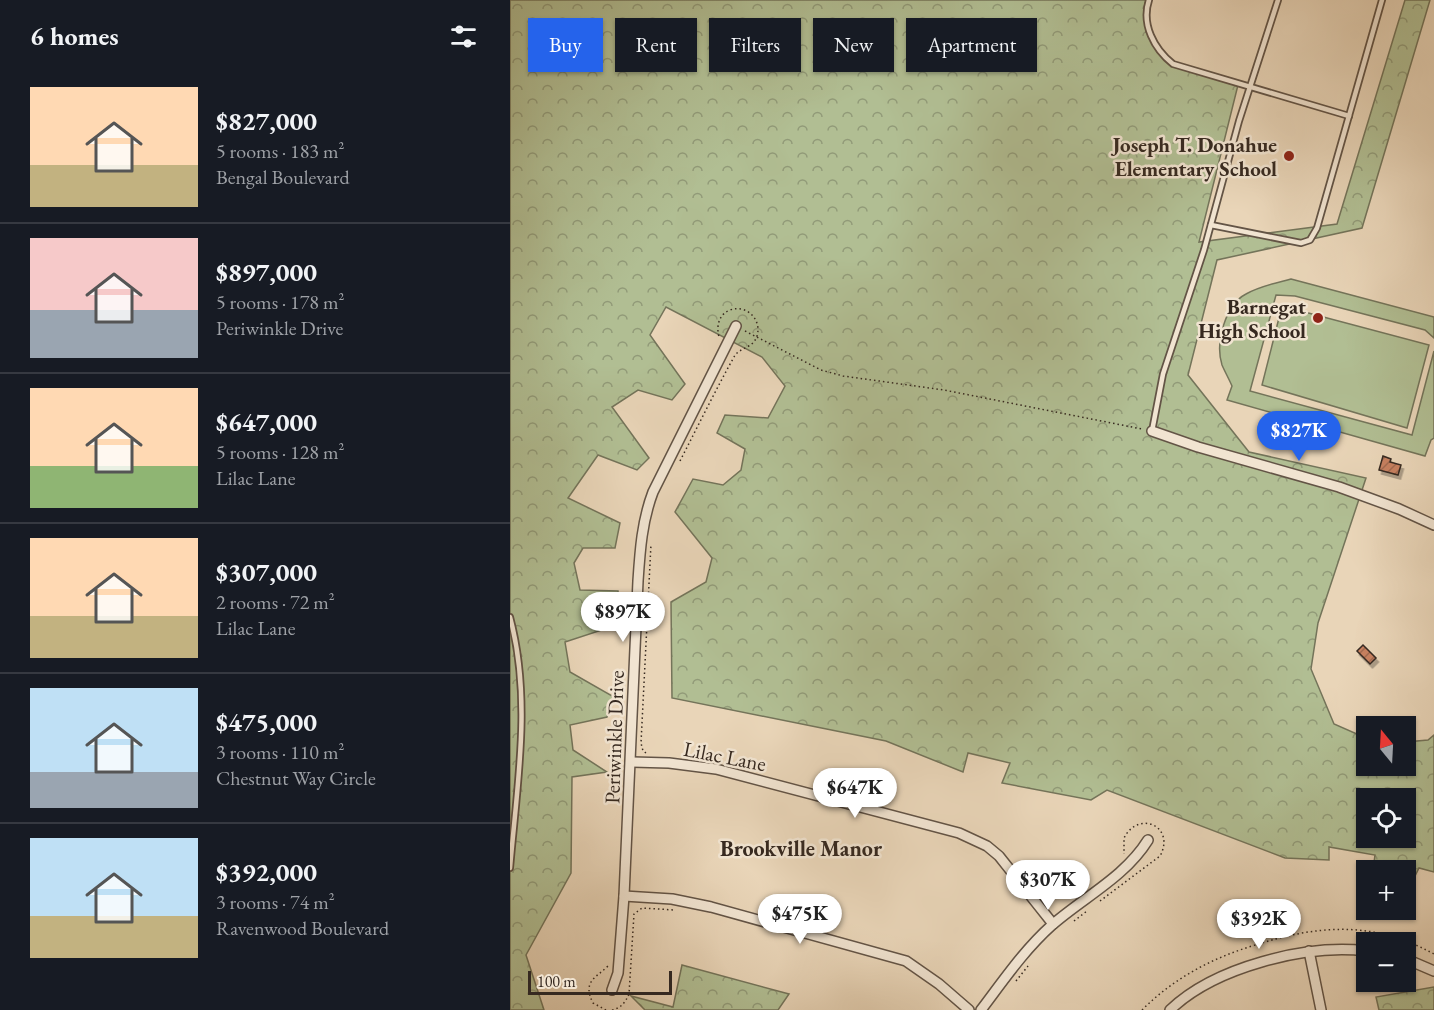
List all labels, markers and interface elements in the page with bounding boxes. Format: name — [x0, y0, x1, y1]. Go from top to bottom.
chip: Buy — [528, 18, 603, 72]
chip: Rent — [615, 18, 697, 72]
chip: Filters — [709, 18, 801, 72]
chip: New — [813, 18, 894, 72]
chip: Apartment — [906, 18, 1037, 72]
text: 6 homes — [30, 19, 119, 53]
icon: filters — [447, 20, 480, 53]
text: $827,000 — [216, 104, 317, 138]
icon: home — [78, 111, 150, 183]
place label: Joseph T. Donahue Elementary School — [1111, 131, 1277, 182]
text: 5 rooms · 183 m² — [216, 138, 344, 164]
marker: Joseph T. Donahue Elementary School — [1282, 149, 1296, 163]
text: Bengal Boulevard — [216, 164, 350, 190]
text: $897,000 — [216, 255, 317, 289]
icon: home — [78, 262, 150, 334]
text: 5 rooms · 178 m² — [216, 289, 344, 315]
place label: Barnegat High School — [1198, 293, 1306, 344]
marker: Barnegat High School — [1311, 311, 1325, 325]
text: Periwinkle Drive — [216, 315, 343, 341]
text: $647,000 — [216, 405, 317, 439]
pin: $827K — [1257, 411, 1341, 462]
icon: home — [78, 412, 150, 484]
text: $827K — [1271, 417, 1327, 443]
text: 5 rooms · 128 m² — [216, 439, 344, 465]
text: Lilac Lane — [216, 465, 296, 491]
text: $307,000 — [216, 555, 317, 589]
icon: home — [78, 562, 150, 634]
text: 2 rooms · 72 m² — [216, 589, 335, 615]
pin: $897K — [581, 592, 665, 643]
text: $897K — [595, 598, 651, 624]
text: Lilac Lane — [216, 615, 296, 641]
street label: Periwinkle Drive — [598, 670, 630, 804]
text: $475,000 — [216, 705, 317, 739]
icon: home — [78, 712, 150, 784]
north arrow — [1356, 716, 1416, 776]
map controls — [1356, 716, 1416, 992]
street label: Lilac Lane — [681, 735, 769, 777]
text: 3 rooms · 110 m² — [216, 739, 344, 765]
text: Chestnut Way Circle — [216, 765, 376, 791]
pin: $647K — [813, 768, 897, 819]
text: $647K — [827, 774, 883, 800]
button: locate — [1356, 788, 1416, 848]
district label: Brookville Manor — [720, 834, 883, 863]
text: $392,000 — [216, 855, 317, 889]
pin: $307K — [1006, 860, 1090, 911]
button: + — [1356, 860, 1416, 920]
icon: home — [78, 862, 150, 934]
text: $307K — [1020, 866, 1076, 892]
text: 3 rooms · 74 m² — [216, 889, 335, 915]
pin: $475K — [758, 894, 842, 945]
pin: $392K — [1217, 899, 1301, 950]
text: $475K — [772, 900, 828, 926]
text: $392K — [1231, 905, 1287, 931]
text: Ravenwood Boulevard — [216, 915, 389, 941]
button: − — [1356, 932, 1416, 992]
scale bar — [528, 968, 672, 996]
text: 100 m — [537, 971, 576, 992]

